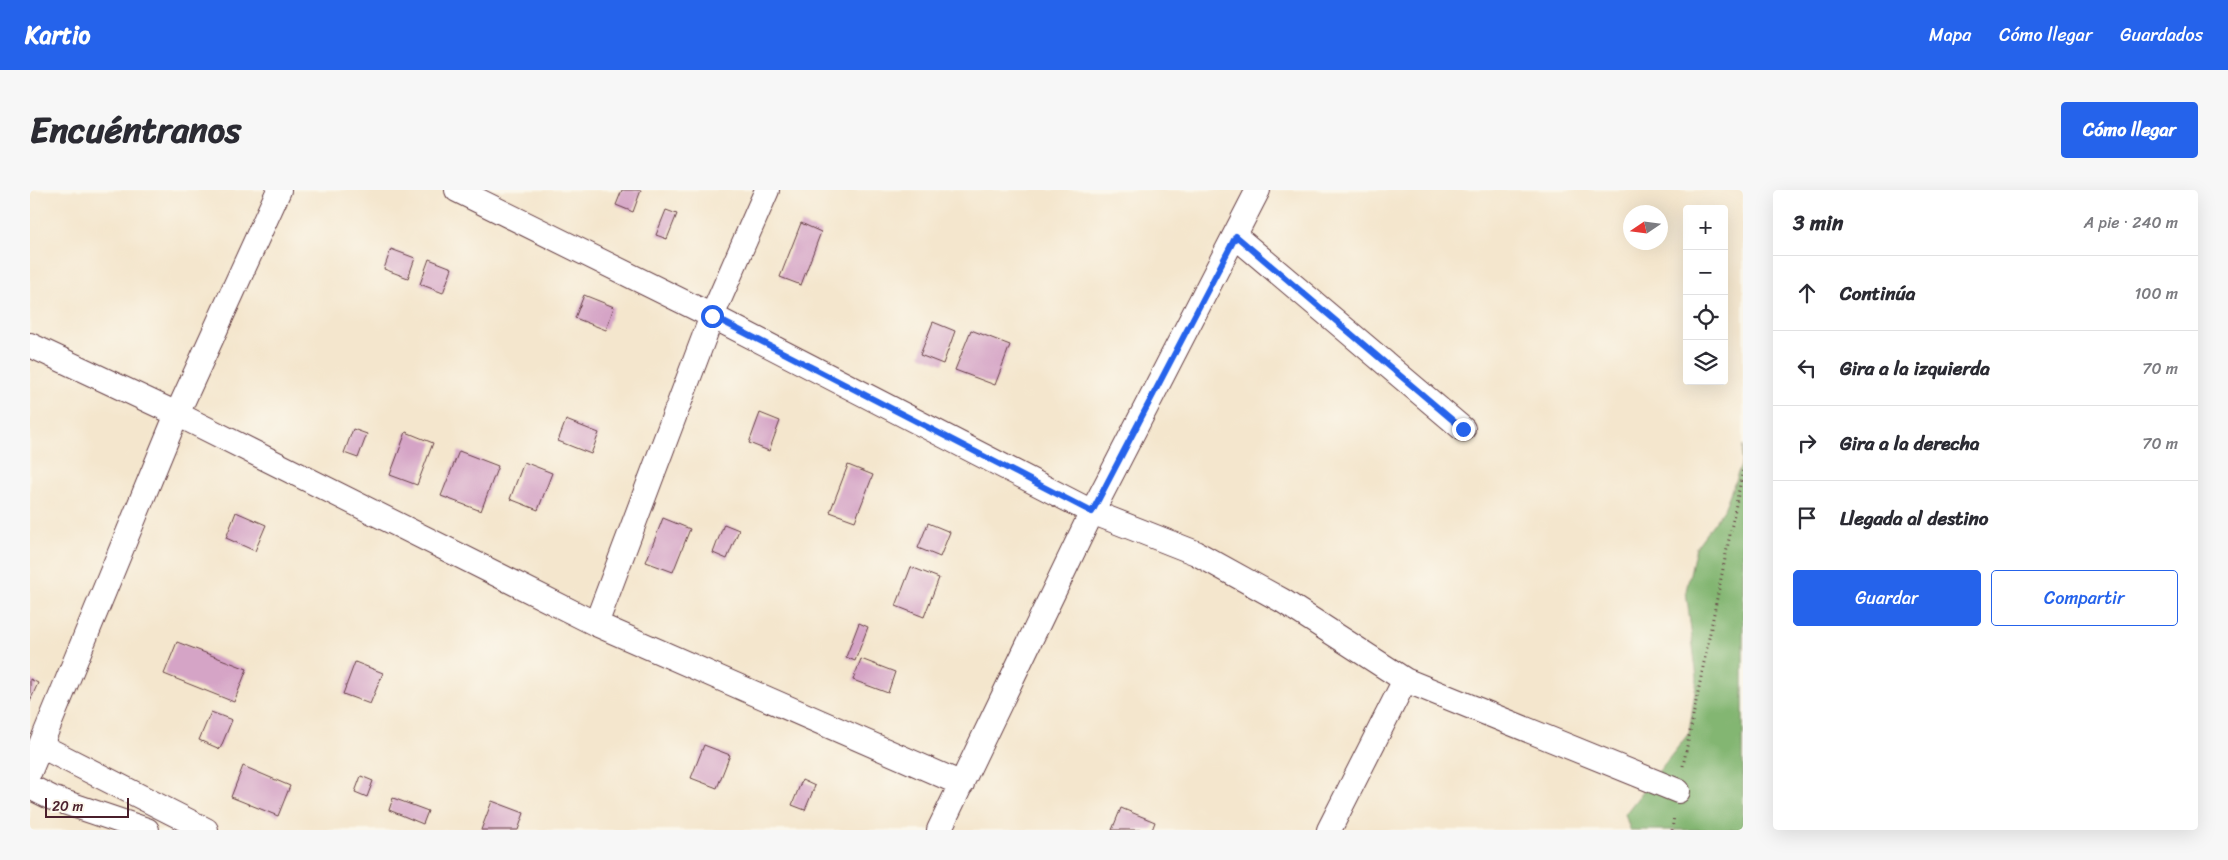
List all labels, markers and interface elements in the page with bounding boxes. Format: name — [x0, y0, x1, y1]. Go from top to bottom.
text: Kartio — [25, 14, 90, 56]
text: Mapa — [1929, 19, 1971, 51]
text: Cómo llegar — [1999, 19, 2092, 51]
text: Guardados — [2120, 19, 2203, 51]
text: Encuéntranos — [30, 99, 241, 161]
button: Cómo llegar — [2061, 102, 2198, 158]
text: 3 min — [1793, 204, 1843, 242]
north arrow — [1623, 205, 1668, 250]
map controls — [1683, 205, 1728, 385]
button: + — [1683, 205, 1728, 250]
text: A pie · 240 m — [2084, 208, 2178, 237]
button: − — [1683, 250, 1728, 295]
text: Continúa — [1840, 277, 1915, 310]
icon: ahead — [1793, 279, 1821, 307]
text: 100 m — [2134, 279, 2178, 308]
button: locate — [1683, 295, 1728, 340]
route start — [701, 305, 724, 328]
button: layers — [1683, 340, 1728, 385]
text: Gira a la izquierda — [1840, 352, 1990, 385]
icon: left — [1793, 354, 1821, 382]
text: 70 m — [2142, 354, 2178, 383]
route end — [1452, 418, 1475, 441]
text: Gira a la derecha — [1840, 427, 1979, 460]
icon: right — [1793, 429, 1821, 457]
text: 70 m — [2142, 429, 2178, 458]
text: Llegada al destino — [1840, 502, 1989, 535]
icon: arrive — [1793, 504, 1821, 532]
button: Guardar — [1793, 570, 1981, 626]
button: Compartir — [1991, 570, 2178, 626]
text: 20 m — [52, 794, 83, 819]
scale bar — [45, 795, 129, 818]

